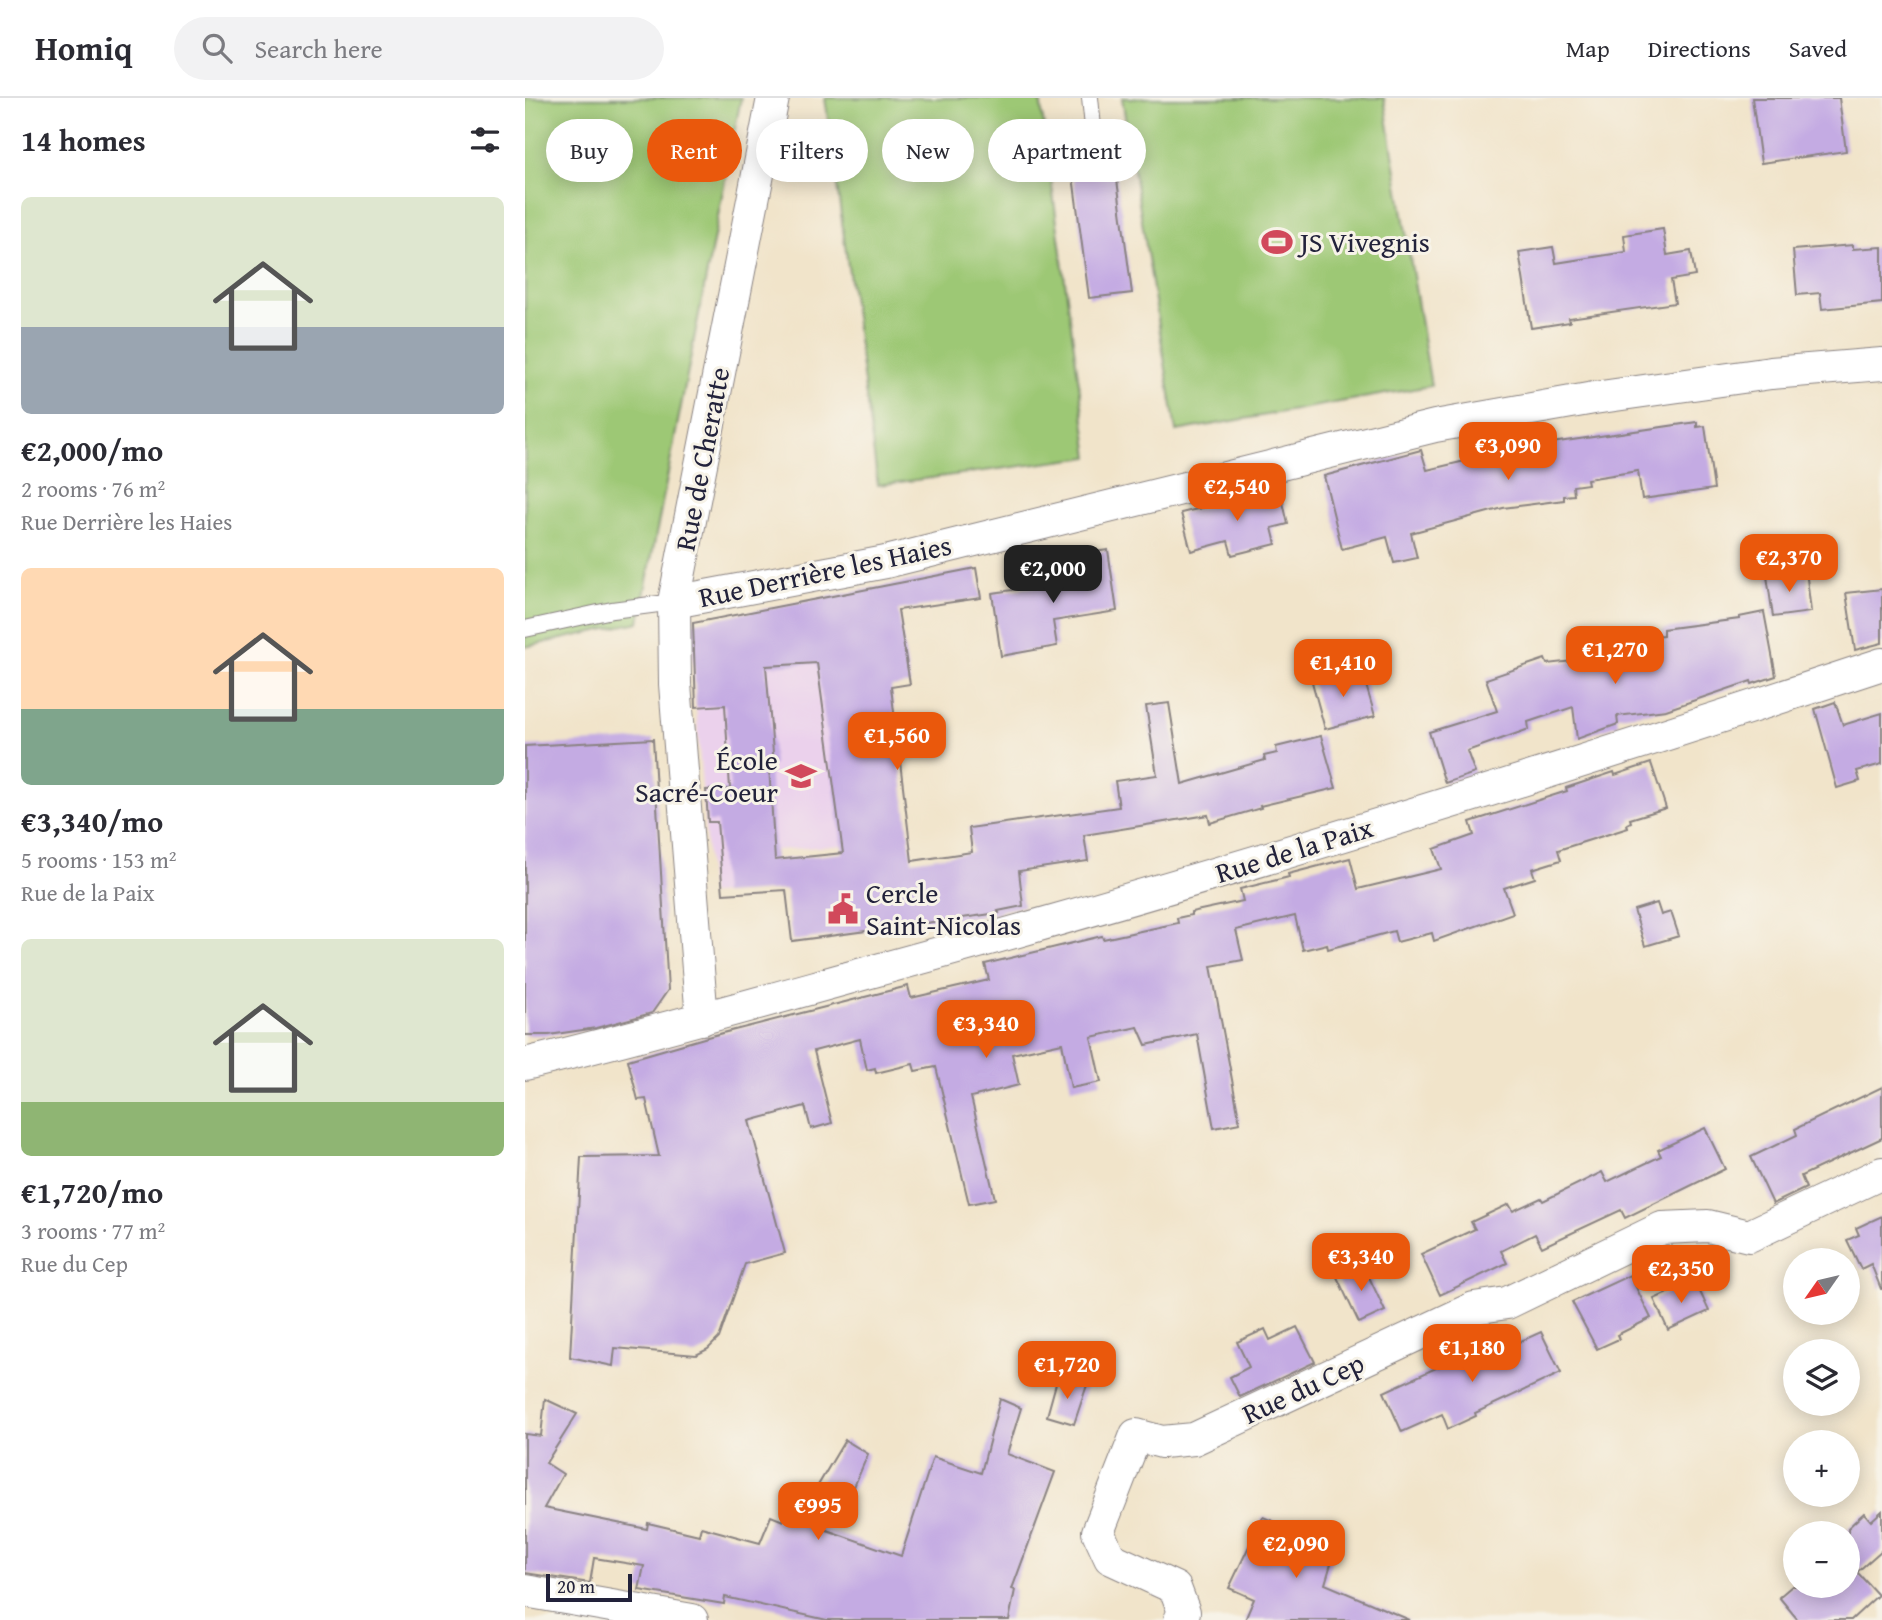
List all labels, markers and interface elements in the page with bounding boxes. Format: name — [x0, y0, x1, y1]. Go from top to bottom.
search box — [174, 17, 664, 80]
text: Homiq — [35, 24, 132, 72]
icon: search — [198, 29, 236, 67]
text: Search here — [254, 29, 383, 68]
text: Map — [1566, 31, 1610, 66]
text: Directions — [1648, 31, 1751, 66]
text: Saved — [1789, 31, 1847, 66]
text: 14 homes — [21, 118, 146, 162]
chip: Buy — [546, 119, 633, 182]
chip: Rent — [647, 119, 742, 182]
chip: Filters — [756, 119, 868, 182]
chip: New — [882, 119, 974, 182]
chip: Apartment — [988, 119, 1146, 182]
icon: filters — [466, 121, 504, 159]
place label: JS Vivegnis — [1297, 221, 1430, 262]
sports icon: JS Vivegnis — [1260, 225, 1294, 259]
icon: home — [200, 243, 326, 369]
street label: Rue de Cheratte — [664, 364, 739, 554]
pin: €3,090 — [1451, 422, 1565, 482]
text: €2,000/mo — [21, 428, 163, 472]
text: €3,090 — [1475, 428, 1541, 461]
pin: €2,540 — [1180, 464, 1294, 523]
text: €2,540 — [1204, 469, 1270, 502]
text: 2 rooms · 76 m² — [21, 472, 165, 505]
text: Rue Derrière les Haies — [21, 505, 232, 538]
street label: Rue Derrière les Haies — [695, 524, 955, 617]
pin: €2,370 — [1732, 534, 1846, 594]
text: €2,370 — [1756, 540, 1822, 573]
pin: €2,000 — [996, 546, 1110, 605]
text: €2,000 — [1020, 551, 1086, 584]
icon: home — [200, 614, 326, 740]
pin: €1,270 — [1558, 626, 1672, 686]
text: €1,270 — [1582, 632, 1648, 665]
pin: €1,410 — [1286, 640, 1400, 699]
text: €1,410 — [1310, 645, 1376, 678]
pin: €1,560 — [840, 712, 954, 772]
text: €1,560 — [864, 718, 930, 751]
place label: École Sacré-Coeur — [635, 739, 778, 812]
school or university icon: École Sacré-Coeur — [784, 759, 818, 793]
text: €3,340/mo — [21, 799, 163, 843]
street label: Rue de la Paix — [1210, 806, 1378, 893]
text: 5 rooms · 153 m² — [21, 843, 176, 876]
place label: Cercle Saint-Nicolas — [866, 872, 1021, 945]
text: Rue de la Paix — [21, 876, 154, 909]
public building icon: Cercle Saint-Nicolas — [826, 892, 860, 926]
icon: home — [200, 985, 326, 1111]
pin: €3,340 — [929, 1000, 1043, 1060]
text: €3,340 — [953, 1006, 1019, 1039]
text: €1,720/mo — [21, 1170, 163, 1214]
text: 3 rooms · 77 m² — [21, 1214, 165, 1247]
pin: €3,340 — [1304, 1234, 1418, 1293]
text: €3,340 — [1328, 1239, 1394, 1272]
pin: €2,350 — [1624, 1246, 1738, 1305]
text: Rue du Cep — [21, 1247, 128, 1280]
north arrow — [1783, 1248, 1860, 1325]
map controls — [1783, 1248, 1860, 1598]
text: €2,350 — [1648, 1251, 1714, 1284]
pin: €1,180 — [1415, 1324, 1529, 1384]
text: €1,180 — [1439, 1330, 1505, 1363]
button: layers — [1783, 1339, 1860, 1416]
street label: Rue du Cep — [1235, 1341, 1370, 1434]
pin: €1,720 — [1010, 1342, 1124, 1401]
text: €1,720 — [1034, 1347, 1100, 1380]
button: + — [1783, 1430, 1860, 1507]
pin: €995 — [777, 1482, 859, 1542]
text: €995 — [794, 1488, 842, 1521]
pin: €2,090 — [1239, 1520, 1353, 1580]
button: − — [1783, 1521, 1860, 1598]
text: €2,090 — [1263, 1526, 1329, 1559]
scale bar — [546, 1571, 632, 1603]
text: 20 m — [557, 1572, 595, 1600]

